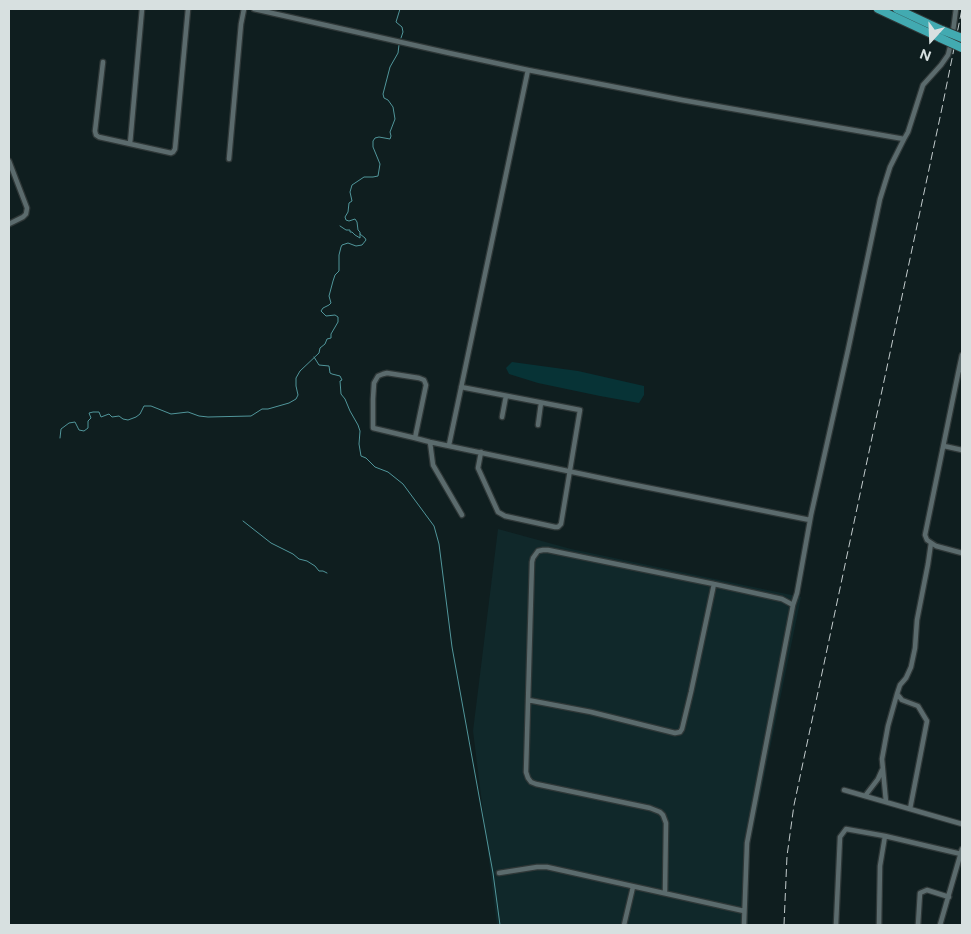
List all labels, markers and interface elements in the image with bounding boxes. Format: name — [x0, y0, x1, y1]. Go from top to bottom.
north arrow — [906, 15, 956, 65]
text: N — [918, 45, 934, 64]

